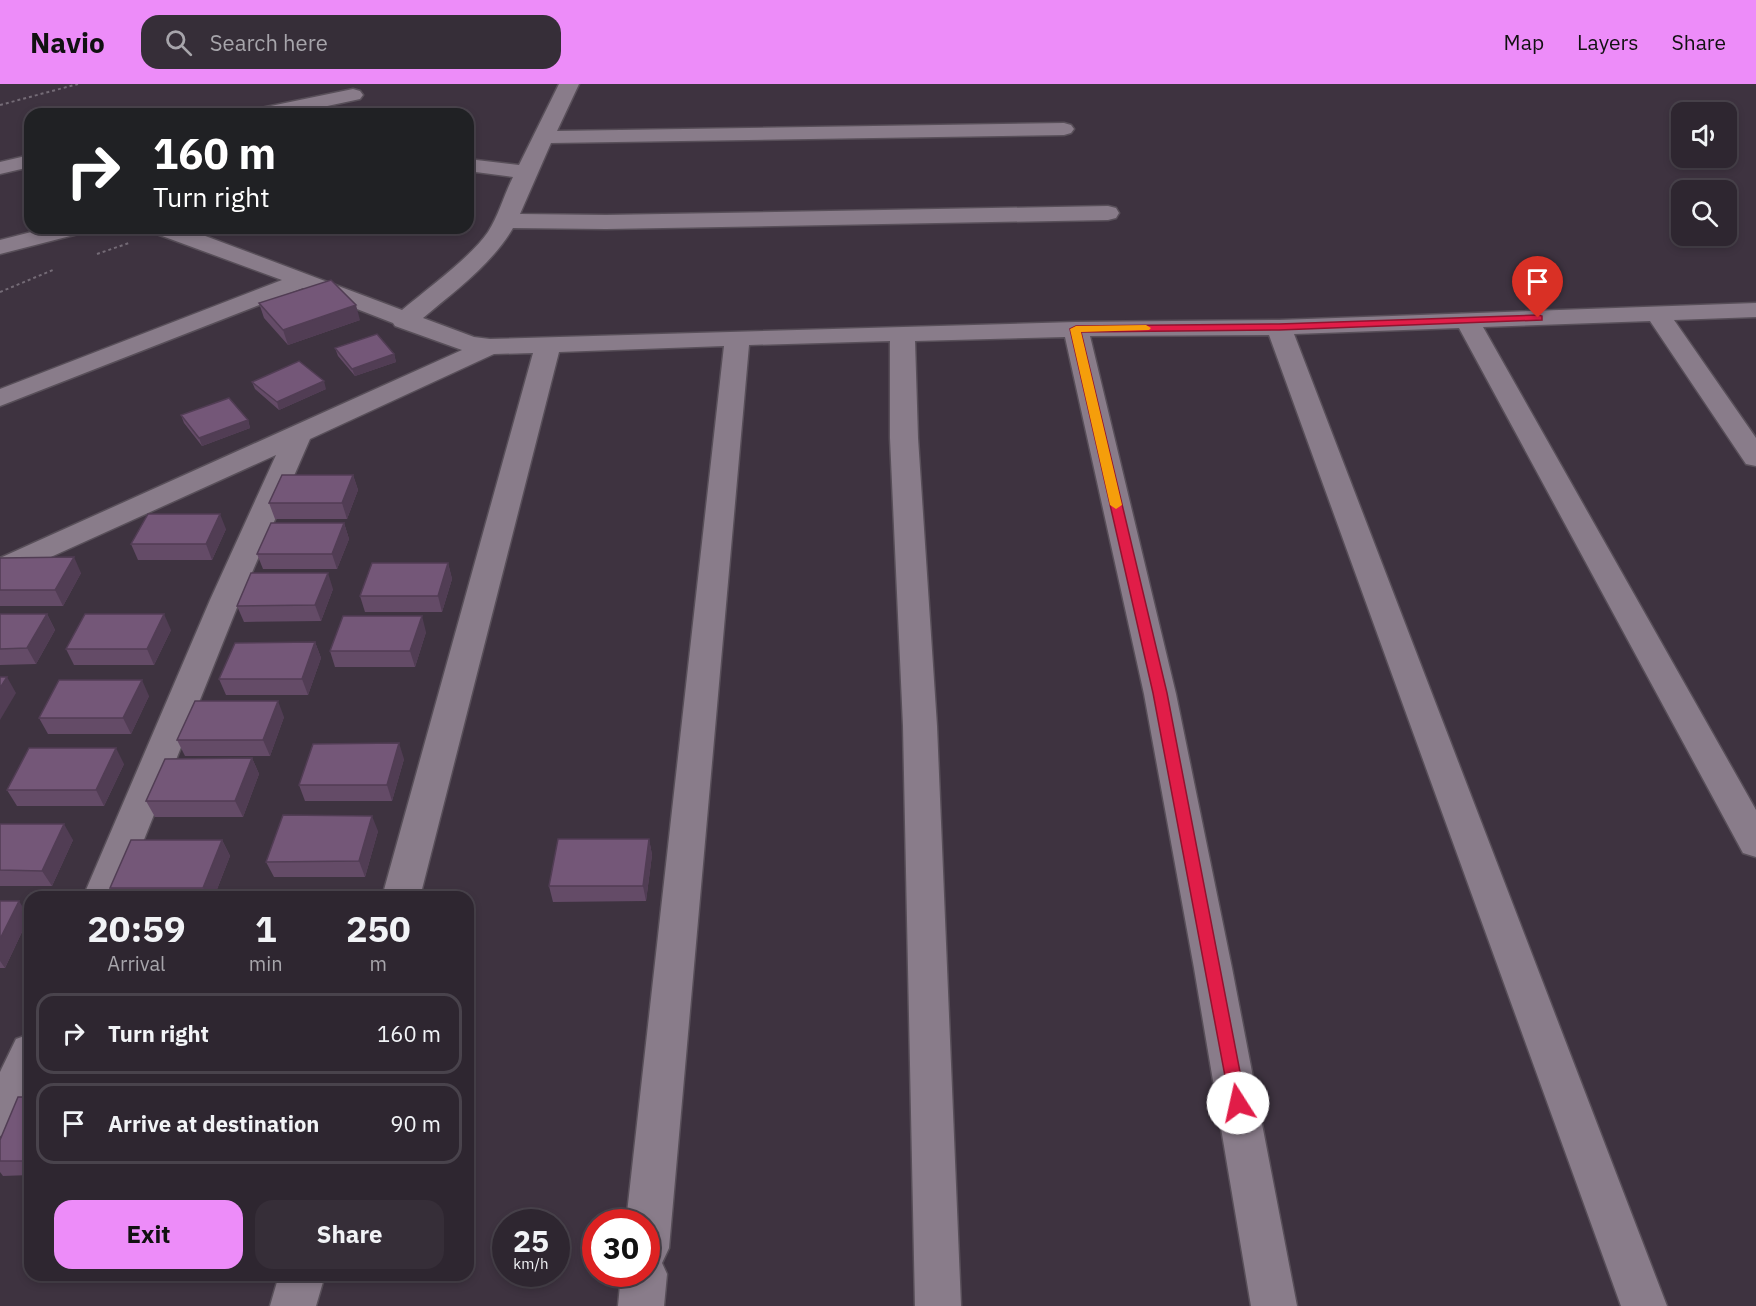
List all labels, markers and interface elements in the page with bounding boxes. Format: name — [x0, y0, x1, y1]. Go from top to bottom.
search box — [141, 15, 561, 69]
text: Navio — [30, 24, 105, 61]
icon: search — [162, 26, 195, 59]
text: Search here — [210, 28, 328, 57]
text: Map — [1504, 28, 1544, 56]
text: Layers — [1577, 28, 1639, 56]
text: Share — [1672, 28, 1726, 56]
map controls — [1671, 102, 1737, 246]
button: sound — [1671, 102, 1737, 168]
text: 160 m — [153, 126, 276, 181]
icon: right — [54, 132, 132, 210]
text: Turn right — [153, 179, 270, 214]
button: search — [1671, 180, 1737, 246]
pin — [1512, 256, 1563, 318]
icon: arrive — [1521, 265, 1554, 298]
text: 20:59 — [87, 905, 186, 952]
text: 1 — [255, 905, 277, 952]
text: 250 — [346, 905, 411, 952]
text: Arrival — [107, 950, 166, 977]
text: min — [249, 950, 283, 977]
text: m — [370, 950, 387, 977]
icon: right — [57, 1017, 90, 1050]
text: Turn right — [108, 1019, 209, 1048]
text: 160 m — [377, 1019, 441, 1048]
position arrow — [1206, 1071, 1270, 1135]
icon: arrive — [57, 1107, 90, 1140]
text: Arrive at destination — [108, 1109, 319, 1138]
text: 90 m — [390, 1109, 441, 1138]
button: Exit — [54, 1200, 243, 1269]
button: Share — [255, 1200, 444, 1269]
speed limit sign: 30 — [582, 1209, 660, 1287]
text: 25 — [513, 1221, 549, 1260]
text: km/h — [513, 1254, 549, 1273]

